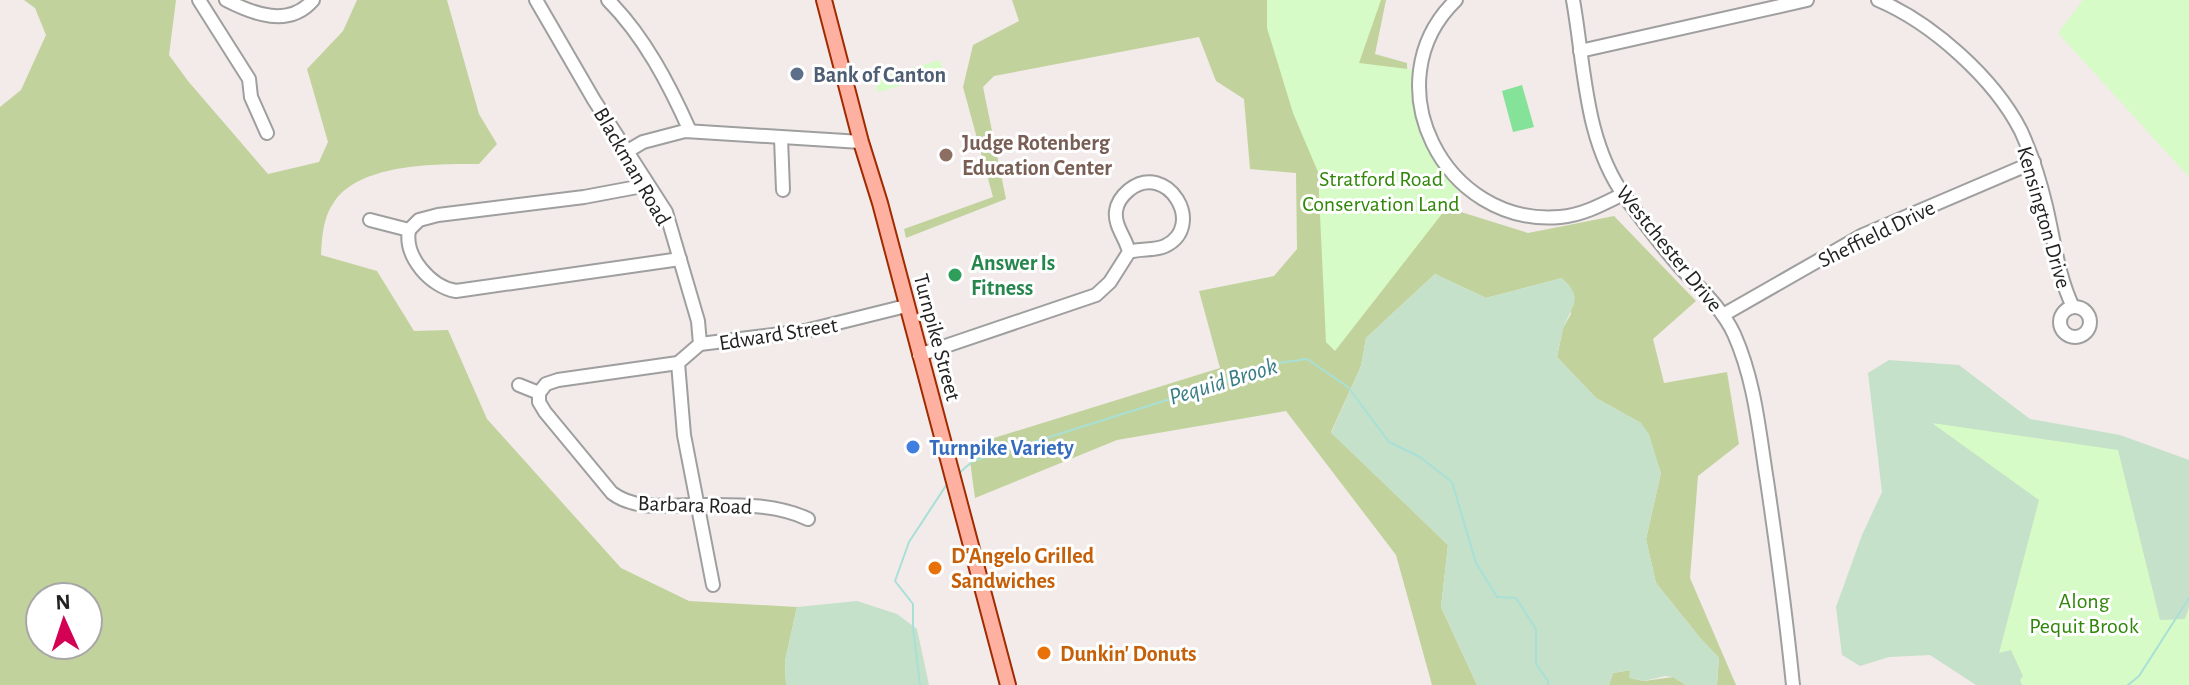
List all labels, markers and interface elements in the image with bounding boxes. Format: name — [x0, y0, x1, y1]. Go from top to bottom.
place label: Bank of Canton — [813, 64, 946, 86]
marker: Bank of Canton — [788, 65, 806, 83]
street label: Blackman Road — [590, 104, 675, 229]
place label: Judge Rotenberg Education Center — [962, 132, 1112, 179]
street label: Kensington Drive — [2013, 144, 2075, 291]
marker: Judge Rotenberg Education Center — [937, 146, 955, 164]
park label: Stratford Road Conservation Land — [1302, 168, 1460, 215]
street label: Westchester Drive — [1612, 181, 1727, 316]
street label: Sheffield Drive — [1815, 196, 1938, 272]
place label: Answer Is Fitness — [971, 252, 1055, 299]
marker: Answer Is Fitness — [946, 266, 964, 284]
street label: Turnpike Street — [910, 271, 965, 403]
street label: Edward Street — [717, 314, 839, 354]
water label: Pequid Brook — [1166, 354, 1280, 410]
place label: Turnpike Variety — [929, 437, 1074, 460]
marker: Turnpike Variety — [904, 438, 922, 456]
street label: Barbara Road — [637, 492, 753, 518]
place label: D'Angelo Grilled Sandwiches — [951, 545, 1095, 592]
marker: D'Angelo Grilled Sandwiches — [926, 559, 944, 577]
north arrow — [24, 581, 104, 661]
park label: Along Pequit Brook — [2029, 590, 2139, 637]
text: N — [55, 591, 71, 613]
place label: Dunkin' Donuts — [1060, 643, 1197, 665]
marker: Dunkin' Donuts — [1035, 644, 1053, 662]

